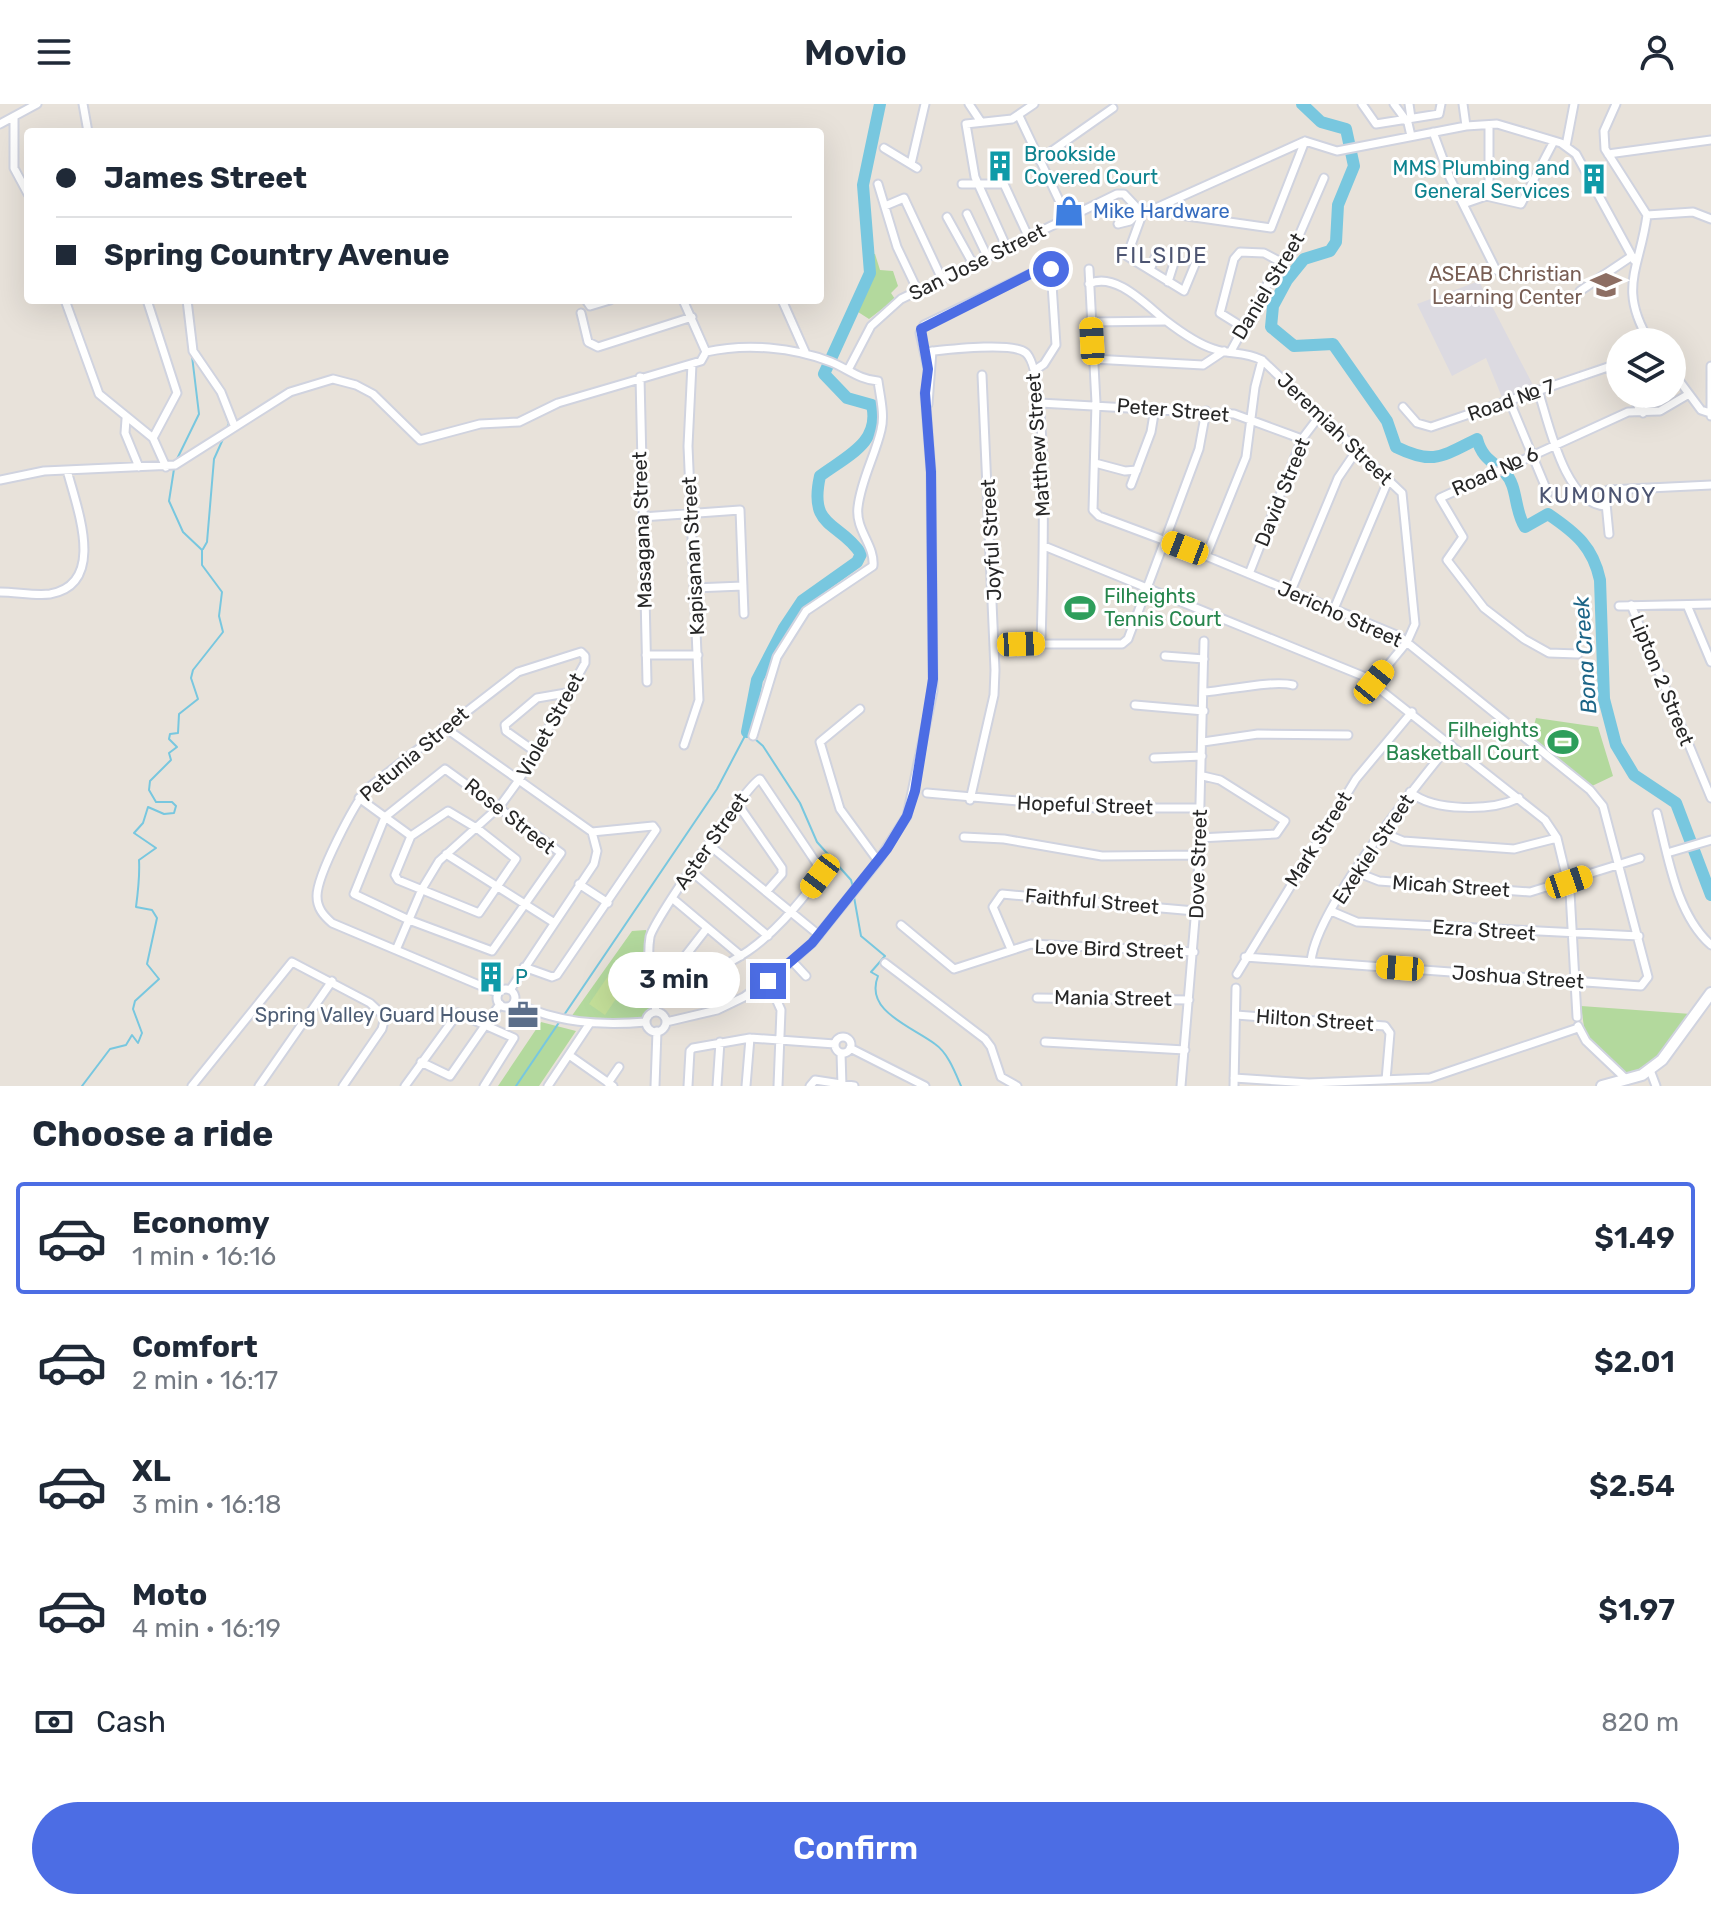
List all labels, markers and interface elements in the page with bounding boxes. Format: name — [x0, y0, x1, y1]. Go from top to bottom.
icon: menu — [32, 30, 76, 74]
icon: person — [1635, 30, 1679, 74]
text: Movio — [804, 31, 907, 74]
place label: Brookside Covered Court — [1024, 142, 1158, 189]
building icon: Brookside Covered Court — [983, 149, 1017, 183]
place label: MMS Plumbing and General Services — [1393, 156, 1570, 203]
text: James Street — [104, 160, 307, 196]
building icon: MMS Plumbing and General Services — [1577, 162, 1611, 196]
shop icon: Mike Hardware — [1052, 194, 1086, 228]
place label: Mike Hardware — [1093, 199, 1230, 223]
street label: San Jose Street — [905, 219, 1049, 305]
street label: Daniel Street — [1227, 228, 1309, 344]
text: Spring Country Avenue — [104, 237, 450, 273]
district label: FILSIDE — [1115, 242, 1209, 269]
route start — [1033, 251, 1069, 287]
place label: ASEAB Christian Learning Center — [1429, 262, 1582, 309]
school or university icon: ASEAB Christian Learning Center — [1589, 268, 1623, 302]
car — [1079, 316, 1105, 366]
map controls — [1606, 328, 1686, 408]
button: layers — [1606, 328, 1686, 408]
street label: Jeremiah Street — [1272, 368, 1398, 490]
street label: Matthew Street — [1021, 372, 1055, 518]
street label: Road № 7 — [1464, 374, 1558, 426]
street label: Peter Street — [1116, 393, 1230, 427]
street label: David Street — [1249, 434, 1315, 550]
street label: Road № 6 — [1448, 441, 1542, 501]
street label: Masagana Street — [627, 451, 657, 609]
street label: Kapisanan Street — [677, 476, 709, 636]
street label: Joyful Street — [976, 478, 1006, 602]
district label: KUMONOY — [1539, 482, 1657, 509]
car — [1158, 528, 1212, 568]
street label: Jericho Street — [1274, 576, 1406, 652]
place label: Filheights Tennis Court — [1104, 584, 1221, 631]
sports icon: Filheights Tennis Court — [1063, 591, 1097, 625]
water label: Bona Creek — [1567, 595, 1603, 715]
street label: Lipton 2 Street — [1625, 611, 1699, 749]
car — [997, 631, 1045, 657]
car — [1350, 656, 1398, 708]
street label: Violet Street — [511, 668, 589, 782]
street label: Petunia Street — [355, 701, 473, 806]
place label: Filheights Basketball Court — [1386, 718, 1539, 765]
sports icon: Filheights Basketball Court — [1546, 725, 1580, 759]
street label: Rose Street — [460, 773, 560, 859]
street label: Mark Street — [1279, 787, 1357, 891]
street label: Aster Street — [669, 788, 753, 894]
street label: Exekiel Street — [1327, 789, 1419, 909]
street label: Hopeful Street — [1017, 791, 1154, 819]
street label: Dove Street — [1184, 809, 1212, 919]
car — [796, 850, 844, 902]
car — [1542, 863, 1596, 901]
street label: Micah Street — [1391, 870, 1511, 902]
street label: Faithful Street — [1024, 883, 1160, 919]
street label: Ezra Street — [1432, 914, 1537, 946]
street label: Love Bird Street — [1034, 934, 1184, 964]
callout: 3 min — [608, 953, 740, 1009]
car — [1375, 954, 1425, 982]
building icon: P — [474, 960, 508, 994]
street label: Joshua Street — [1451, 960, 1585, 994]
route end — [750, 963, 786, 999]
text: 3 min — [639, 964, 709, 995]
place label: P — [515, 965, 528, 989]
street label: Mania Street — [1054, 985, 1172, 1011]
office icon: Spring Valley Guard House — [506, 998, 540, 1032]
place label: Spring Valley Guard House — [255, 1003, 499, 1027]
street label: Hilton Street — [1255, 1004, 1375, 1036]
text: Choose a ride — [32, 1112, 273, 1155]
icon: car — [36, 1202, 108, 1274]
text: Economy — [132, 1205, 270, 1241]
text: $1.49 — [1594, 1220, 1675, 1256]
text: 1 min · 16:16 — [132, 1241, 276, 1272]
icon: car — [36, 1326, 108, 1398]
text: Comfort — [132, 1329, 258, 1365]
text: $2.01 — [1594, 1344, 1675, 1380]
text: 2 min · 16:17 — [132, 1365, 278, 1396]
icon: car — [36, 1450, 108, 1522]
text: XL — [132, 1453, 171, 1489]
text: $2.54 — [1589, 1468, 1675, 1504]
text: 3 min · 16:18 — [132, 1489, 282, 1520]
icon: car — [36, 1574, 108, 1646]
text: Moto — [132, 1577, 207, 1613]
text: $1.97 — [1598, 1592, 1675, 1628]
text: 4 min · 16:19 — [132, 1613, 281, 1644]
icon: cash — [32, 1700, 76, 1744]
text: Cash — [96, 1704, 166, 1740]
text: 820 m — [1601, 1707, 1679, 1738]
button: Confirm — [32, 1802, 1679, 1894]

